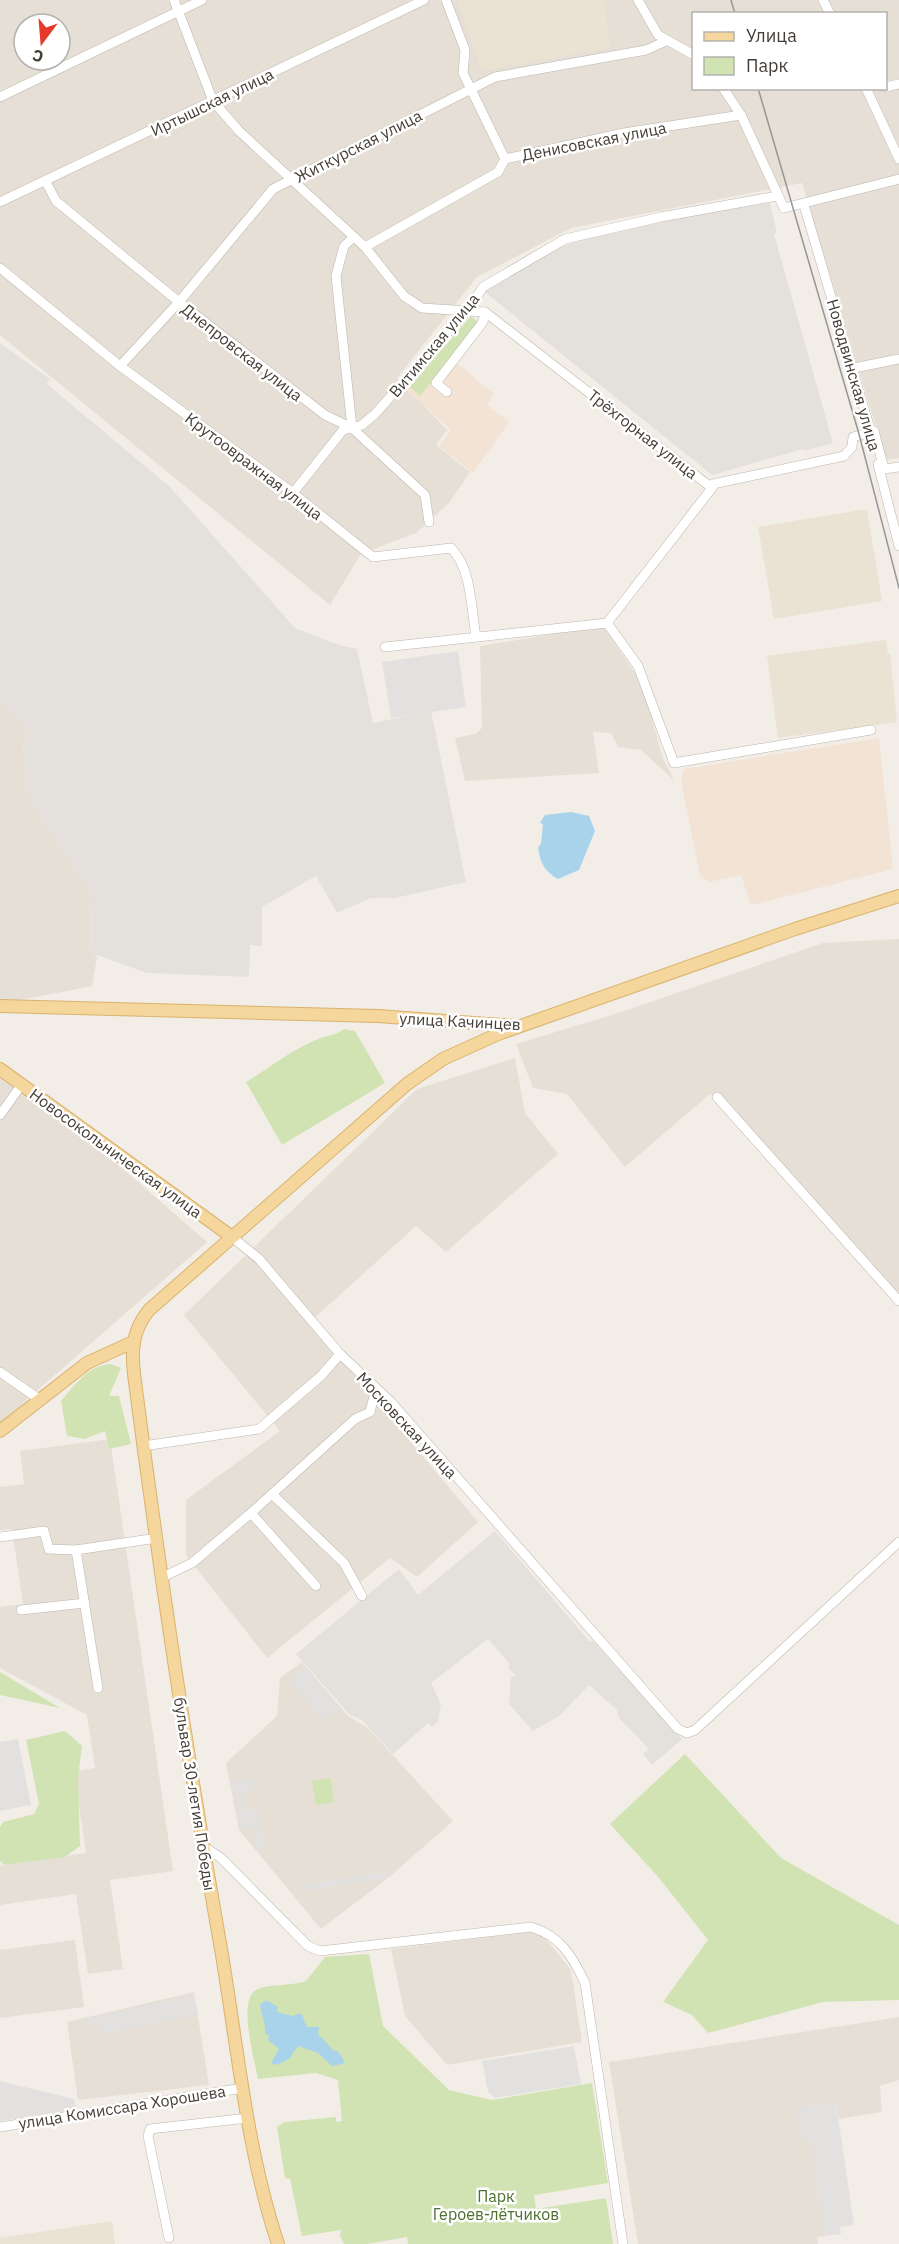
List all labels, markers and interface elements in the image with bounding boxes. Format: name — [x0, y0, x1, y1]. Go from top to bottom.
north arrow — [12, 12, 72, 72]
legend — [692, 12, 887, 90]
text: Улица — [746, 24, 797, 47]
text: С — [30, 45, 46, 67]
text: Парк — [746, 54, 789, 77]
street label: Иртышская улица — [147, 63, 277, 140]
street label: Житкурская улица — [291, 105, 425, 187]
street label: Денисовская улица — [520, 117, 668, 165]
street label: Витимская улица — [385, 288, 484, 401]
street label: Новодвинская улица — [823, 297, 885, 454]
street label: Днепровская улица — [178, 299, 307, 406]
street label: Трёхгорная улица — [584, 385, 702, 483]
street label: Крутоовражная улица — [181, 408, 327, 524]
street label: улица Качинцев — [399, 1008, 521, 1034]
street label: Новосокольническая улица — [26, 1084, 206, 1222]
street label: Московская улица — [353, 1368, 462, 1483]
street label: бульвар 30-летия Победы — [170, 1696, 220, 1892]
street label: улица Комиссара Хорошева — [17, 2081, 228, 2133]
park label: Парк Героев-лётчиков — [433, 2186, 559, 2224]

